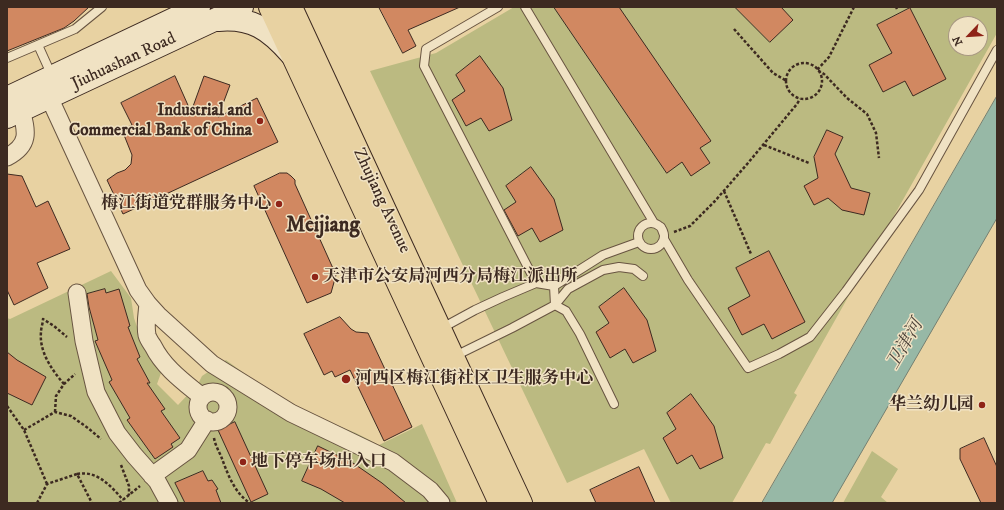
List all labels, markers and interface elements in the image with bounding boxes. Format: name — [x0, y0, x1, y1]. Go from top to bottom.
north arrow — [948, 16, 988, 56]
street label: Jiuhuashan Road — [69, 29, 179, 95]
text: N — [950, 34, 966, 48]
place label: Industrial and Commercial Bank of China — [69, 101, 252, 141]
marker: Industrial and Commercial Bank of China — [255, 116, 265, 126]
street label: Zhujiang Avenue — [348, 145, 414, 257]
place label: 梅江街道党群服务中心 — [101, 194, 271, 214]
marker: 梅江街道党群服务中心 — [274, 199, 284, 209]
district label: Meijiang — [286, 214, 360, 240]
place label: 天津市公安局河西分局梅江派出所 — [323, 267, 578, 287]
marker: 天津市公安局河西分局梅江派出所 — [310, 272, 320, 282]
water label: 卫津河 — [883, 316, 929, 374]
place label: 河西区梅江街社区卫生服务中心 — [355, 369, 593, 389]
marker: 河西区梅江街社区卫生服务中心 — [340, 373, 352, 385]
place label: 华兰幼儿园 — [889, 395, 974, 415]
marker: 华兰幼儿园 — [977, 400, 987, 410]
place label: 地下停车场出入口 — [251, 452, 387, 472]
marker: 地下停车场出入口 — [238, 457, 248, 467]

